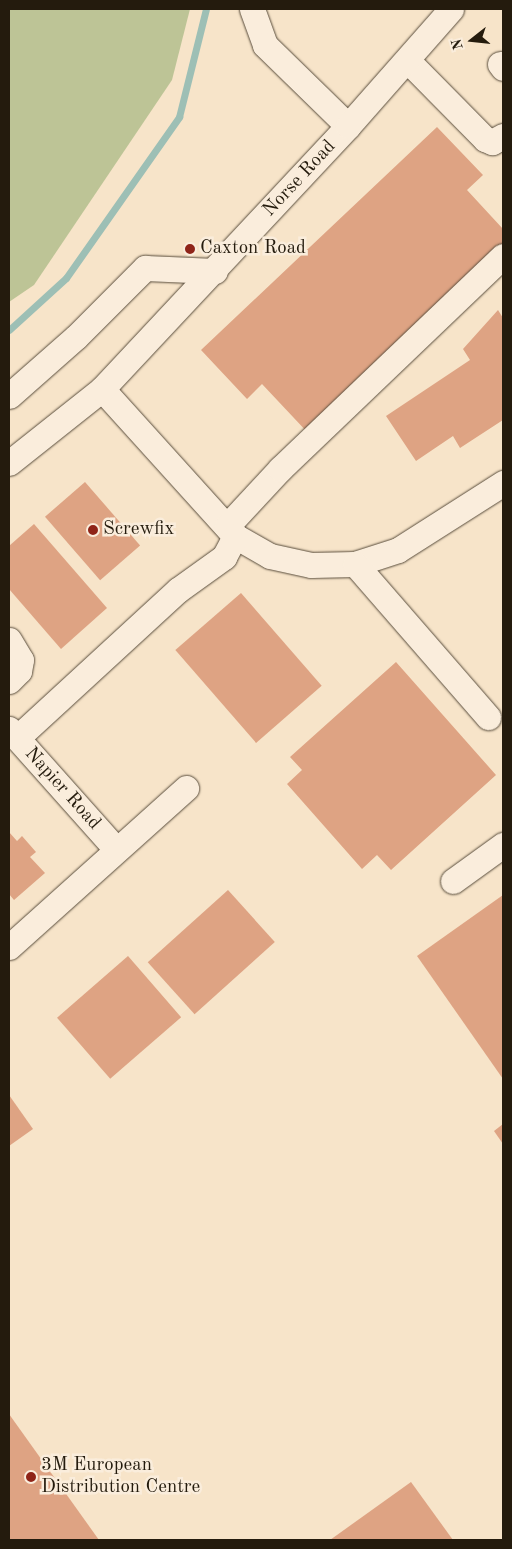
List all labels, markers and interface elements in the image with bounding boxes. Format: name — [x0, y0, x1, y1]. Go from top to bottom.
north arrow — [447, 15, 497, 65]
text: N — [449, 37, 466, 51]
street label: Norse Road — [259, 136, 341, 222]
place label: Caxton Road — [200, 238, 306, 260]
marker: Caxton Road — [184, 243, 196, 255]
place label: Screwfix — [103, 519, 174, 541]
marker: Screwfix — [87, 524, 99, 536]
street label: Napier Road — [19, 743, 105, 835]
place label: 3M European Distribution Centre — [41, 1455, 200, 1499]
marker: 3M European Distribution Centre — [25, 1471, 37, 1483]

